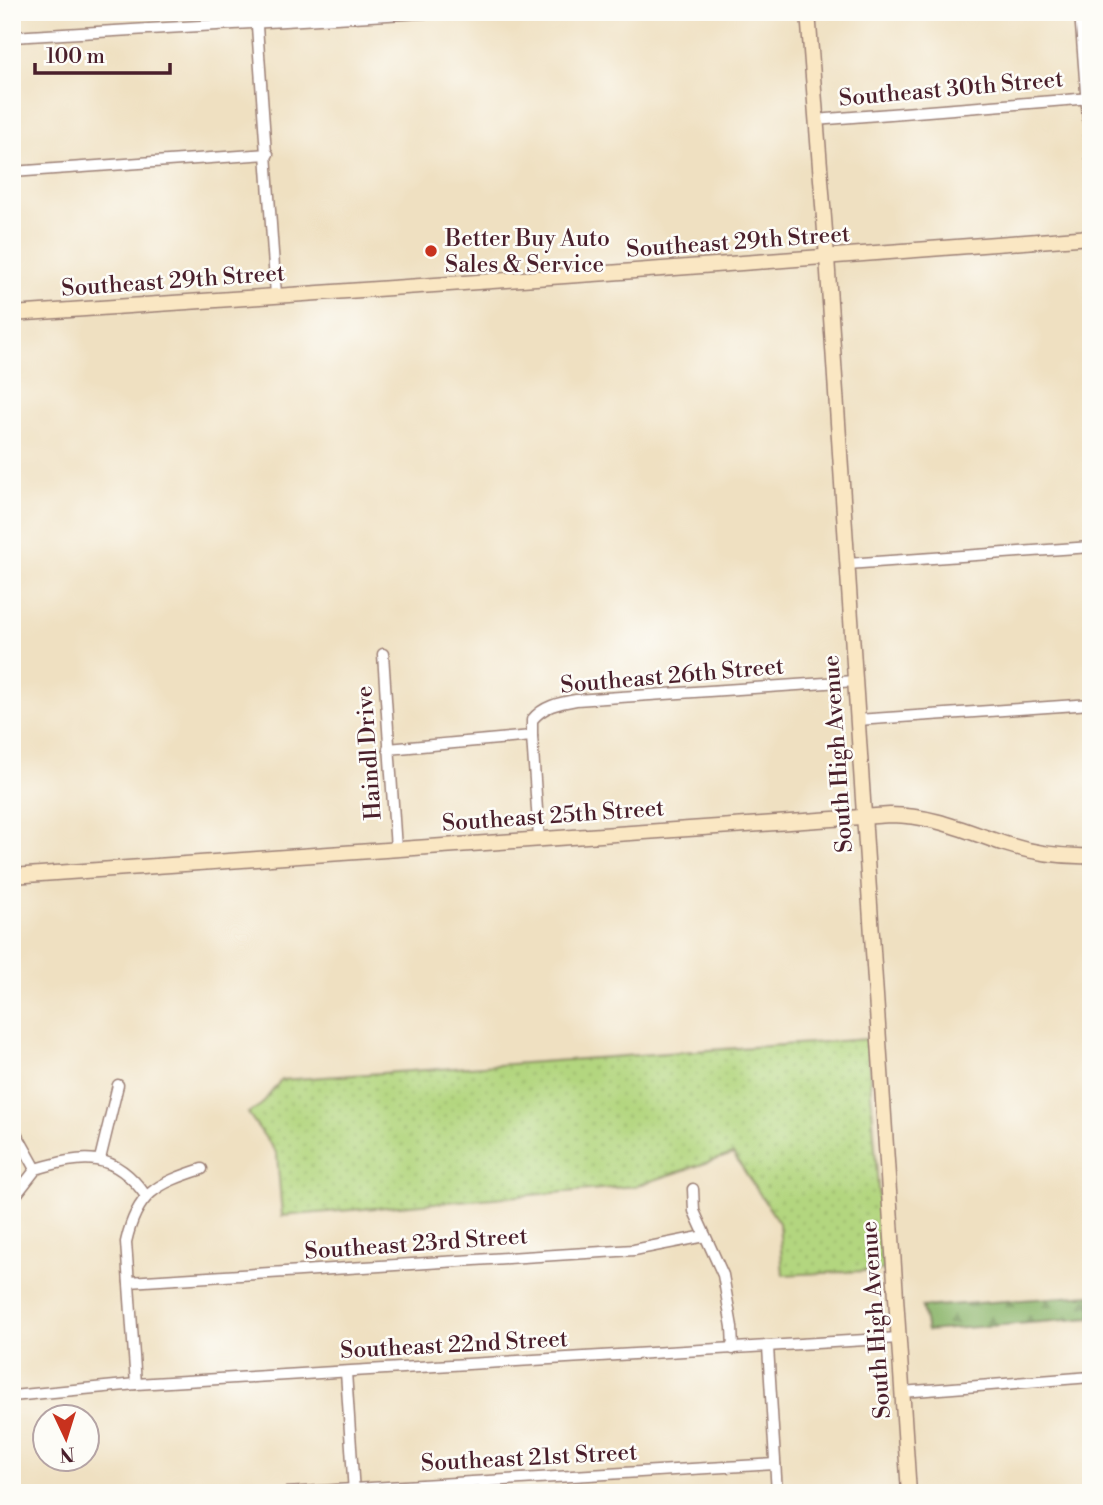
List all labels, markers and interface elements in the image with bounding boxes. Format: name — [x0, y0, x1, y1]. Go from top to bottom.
scale bar — [35, 32, 170, 76]
text: 100 m — [46, 44, 105, 70]
street label: Southeast 30th Street — [838, 65, 1064, 113]
street label: Southeast 29th Street — [625, 220, 851, 264]
place label: Better Buy Auto Sales & Service — [444, 225, 610, 279]
marker: Better Buy Auto Sales & Service — [423, 243, 439, 259]
street label: Southeast 29th Street — [60, 259, 286, 303]
street label: Southeast 26th Street — [559, 652, 785, 700]
street label: South High Avenue — [817, 654, 859, 854]
street label: Haindl Drive — [350, 685, 388, 821]
street label: Southeast 25th Street — [441, 794, 665, 838]
street label: South High Avenue — [855, 1220, 897, 1420]
street label: Southeast 23rd Street — [304, 1222, 529, 1266]
street label: Southeast 22nd Street — [339, 1325, 569, 1365]
north arrow — [32, 1404, 102, 1474]
street label: Southeast 21st Street — [420, 1438, 638, 1478]
text: N — [59, 1441, 75, 1466]

